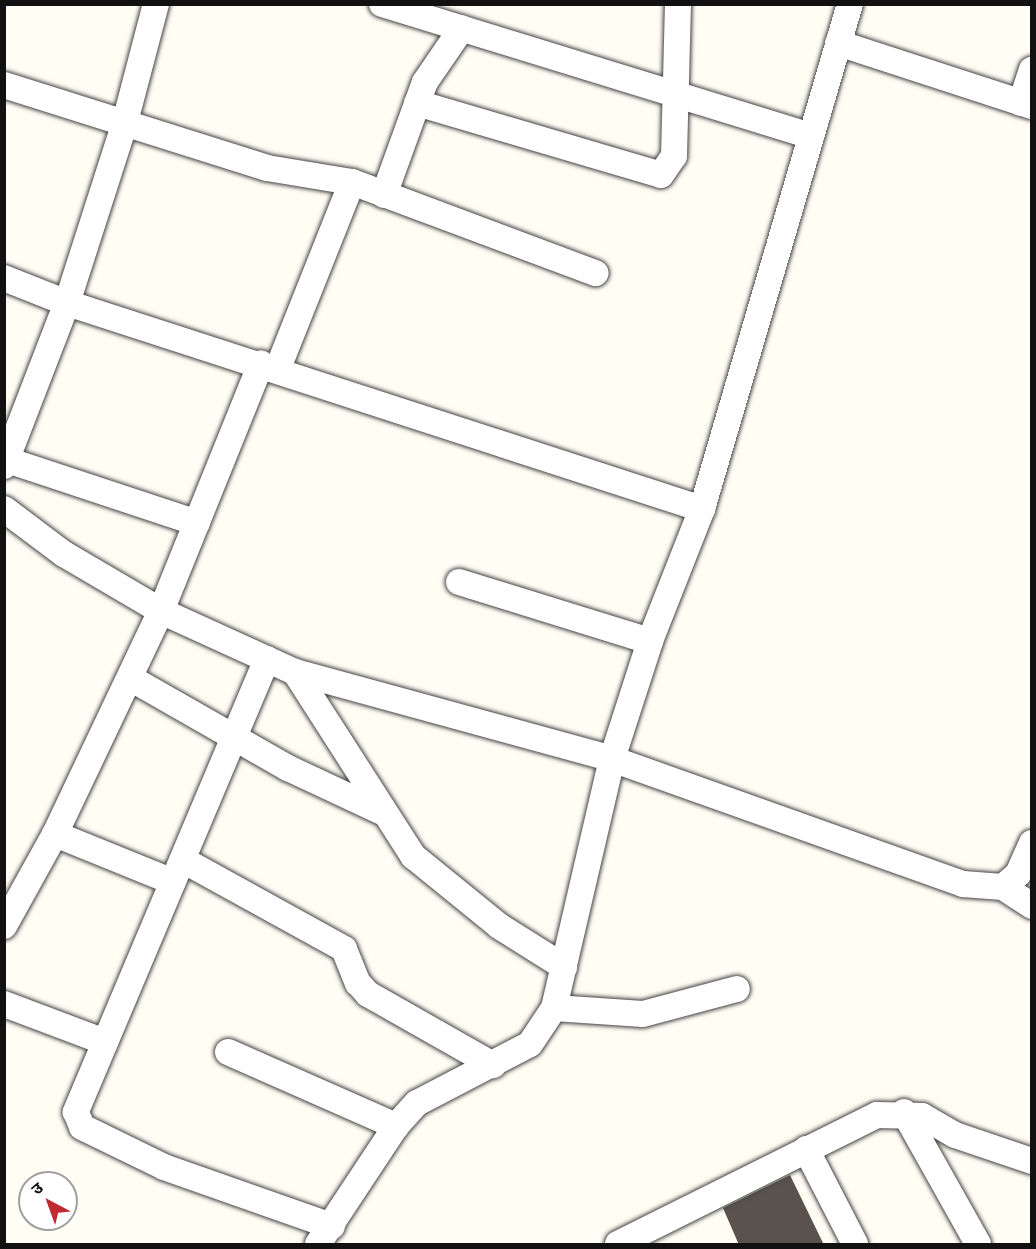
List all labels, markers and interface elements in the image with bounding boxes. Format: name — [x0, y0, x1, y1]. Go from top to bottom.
north arrow — [18, 1171, 78, 1231]
text: उ — [28, 1179, 46, 1198]

